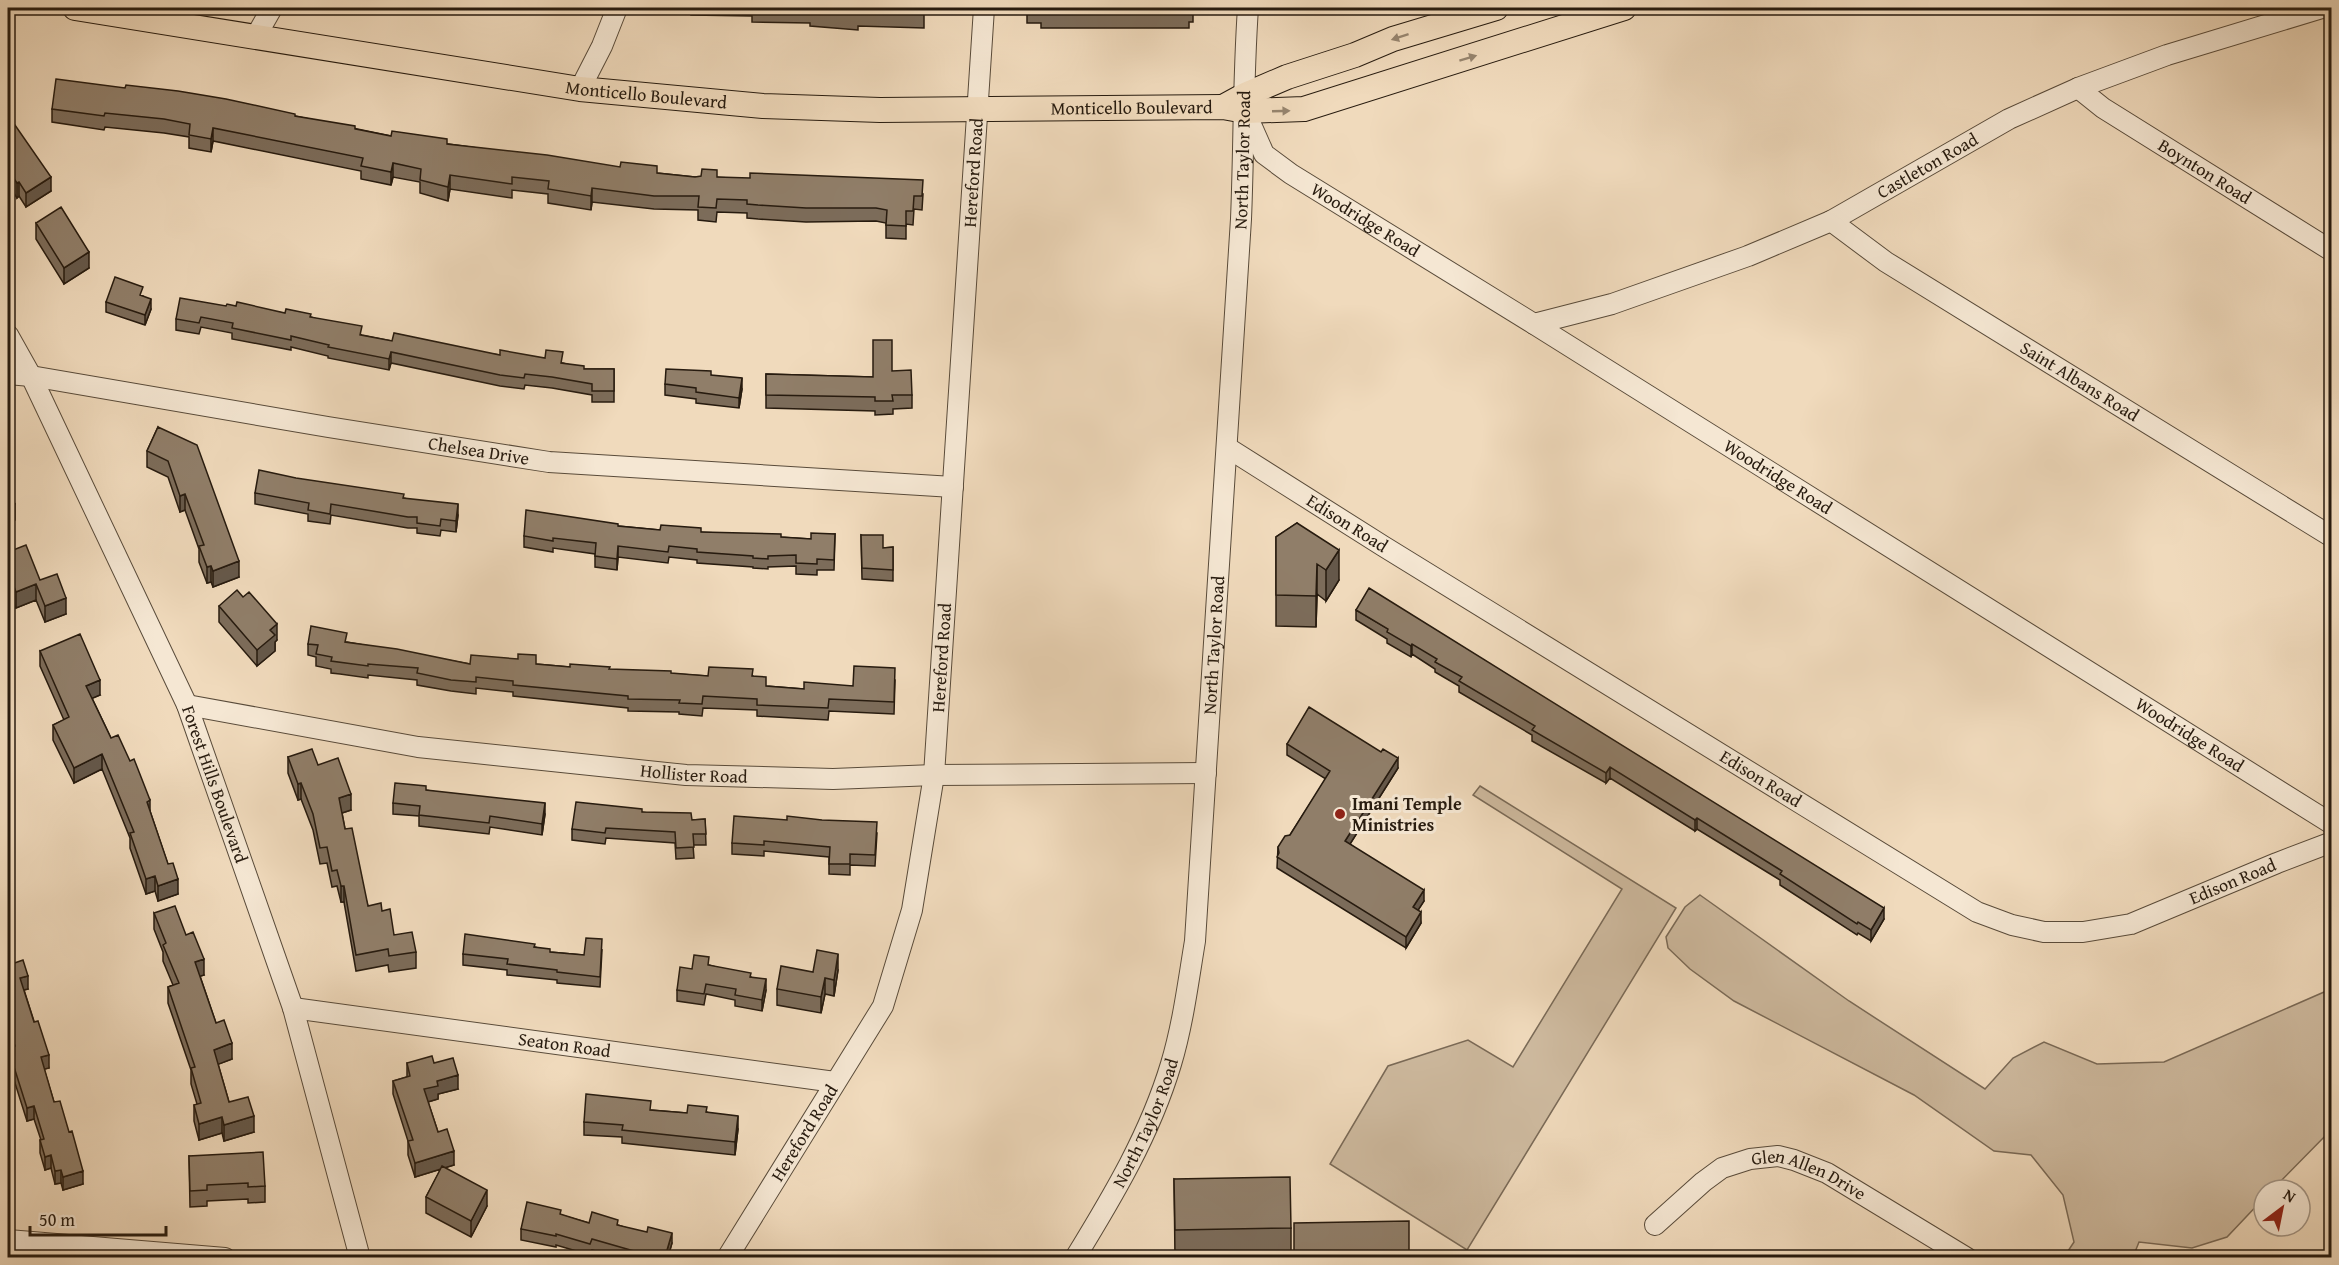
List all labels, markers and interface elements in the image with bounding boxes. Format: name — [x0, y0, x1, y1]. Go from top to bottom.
one-way arrow — [1391, 33, 1409, 43]
one-way arrow — [1459, 53, 1477, 62]
street label: Monticello Boulevard — [564, 73, 729, 116]
street label: North Taylor Road — [1226, 90, 1257, 230]
street label: Monticello Boulevard — [1051, 93, 1213, 122]
one-way arrow — [1271, 106, 1290, 115]
street label: Hereford Road — [956, 117, 990, 228]
street label: Castleton Road — [1872, 125, 1983, 205]
street label: Boynton Road — [2153, 132, 2257, 211]
street label: Woodridge Road — [1306, 175, 1426, 264]
street label: Saint Albans Road — [2015, 334, 2145, 428]
street label: Chelsea Drive — [426, 429, 531, 472]
street label: Woodridge Road — [1719, 432, 1838, 521]
street label: Edison Road — [1301, 487, 1394, 559]
street label: North Taylor Road — [1195, 574, 1231, 715]
street label: Hereford Road — [924, 602, 958, 713]
street label: Woodridge Road — [2130, 690, 2250, 779]
street label: Forest Hills Boulevard — [175, 702, 255, 867]
street label: Edison Road — [1715, 743, 1807, 814]
street label: Hollister Road — [639, 756, 748, 790]
place label: Imani Temple Ministries — [1352, 790, 1462, 838]
marker: Imani Temple Ministries — [1333, 807, 1347, 821]
street label: Edison Road — [2185, 851, 2280, 911]
street label: Seaton Road — [517, 1025, 613, 1064]
street label: North Taylor Road — [1105, 1054, 1185, 1192]
street label: Hereford Road — [764, 1079, 844, 1186]
street label: Glen Allen Drive — [1750, 1142, 1871, 1207]
north arrow — [2252, 1178, 2312, 1238]
text: N — [2279, 1182, 2301, 1208]
scale bar — [30, 1199, 166, 1237]
text: 50 m — [39, 1206, 75, 1233]

